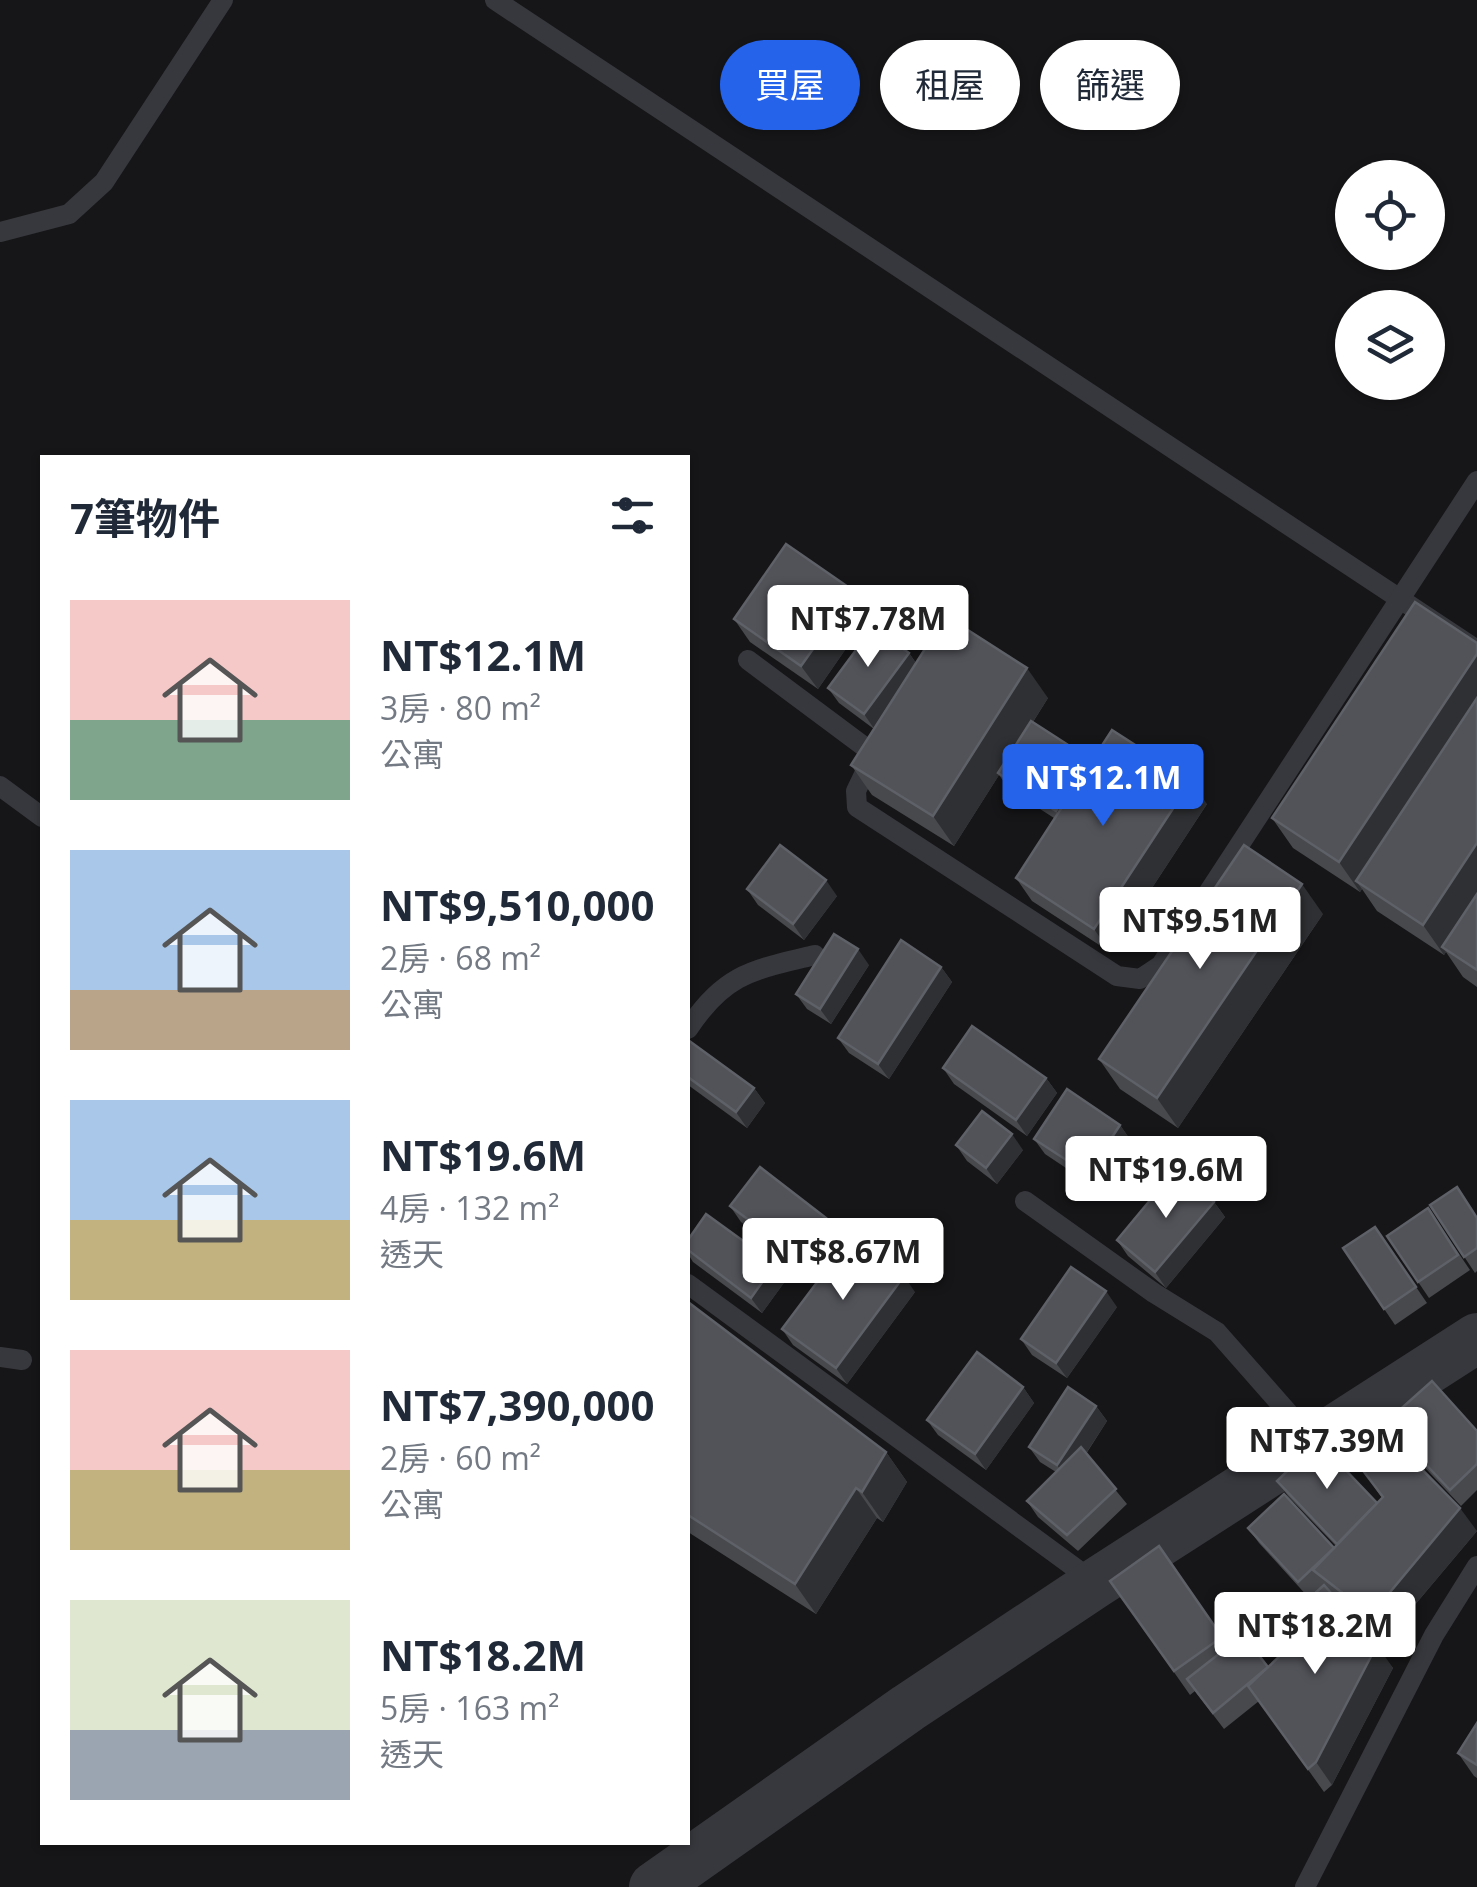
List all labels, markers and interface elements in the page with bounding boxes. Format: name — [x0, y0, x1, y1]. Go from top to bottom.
chip: 買屋 — [720, 40, 860, 130]
chip: 租屋 — [880, 40, 1020, 130]
chip: 篩選 — [1040, 40, 1180, 130]
map controls — [1335, 160, 1445, 400]
button: locate — [1335, 160, 1445, 270]
button: layers — [1335, 290, 1445, 400]
icon: filters — [605, 488, 660, 543]
text: 7筆物件 — [70, 489, 220, 546]
pin: NT$7.78M — [765, 585, 971, 670]
text: NT$7.78M — [789, 596, 947, 639]
text: NT$12.1M — [380, 626, 586, 683]
icon: home — [150, 640, 270, 760]
text: 3房 · 80 m² — [380, 686, 541, 729]
text: 公寓 — [380, 732, 444, 775]
pin: NT$12.1M — [1000, 744, 1206, 829]
text: NT$12.1M — [1024, 755, 1182, 798]
text: NT$9,510,000 — [380, 876, 655, 933]
pin: NT$9.51M — [1097, 887, 1303, 972]
icon: home — [150, 890, 270, 1010]
text: NT$9.51M — [1121, 898, 1279, 941]
text: 2房 · 68 m² — [380, 936, 541, 979]
text: 公寓 — [380, 982, 444, 1025]
text: NT$19.6M — [380, 1126, 586, 1183]
pin: NT$19.6M — [1063, 1136, 1269, 1221]
icon: home — [150, 1140, 270, 1260]
text: NT$19.6M — [1087, 1147, 1245, 1190]
text: 4房 · 132 m² — [380, 1186, 559, 1229]
pin: NT$8.67M — [740, 1218, 946, 1303]
text: NT$8.67M — [764, 1229, 922, 1272]
text: 透天 — [380, 1232, 444, 1275]
text: NT$7,390,000 — [380, 1376, 655, 1433]
icon: home — [150, 1390, 270, 1510]
pin: NT$7.39M — [1224, 1407, 1430, 1492]
text: NT$7.39M — [1248, 1418, 1406, 1461]
text: 2房 · 60 m² — [380, 1436, 541, 1479]
text: 公寓 — [380, 1482, 444, 1525]
pin: NT$18.2M — [1212, 1592, 1418, 1677]
text: NT$18.2M — [1236, 1603, 1394, 1646]
text: NT$18.2M — [380, 1626, 586, 1683]
icon: home — [150, 1640, 270, 1760]
text: 5房 · 163 m² — [380, 1686, 559, 1729]
text: 透天 — [380, 1732, 444, 1775]

